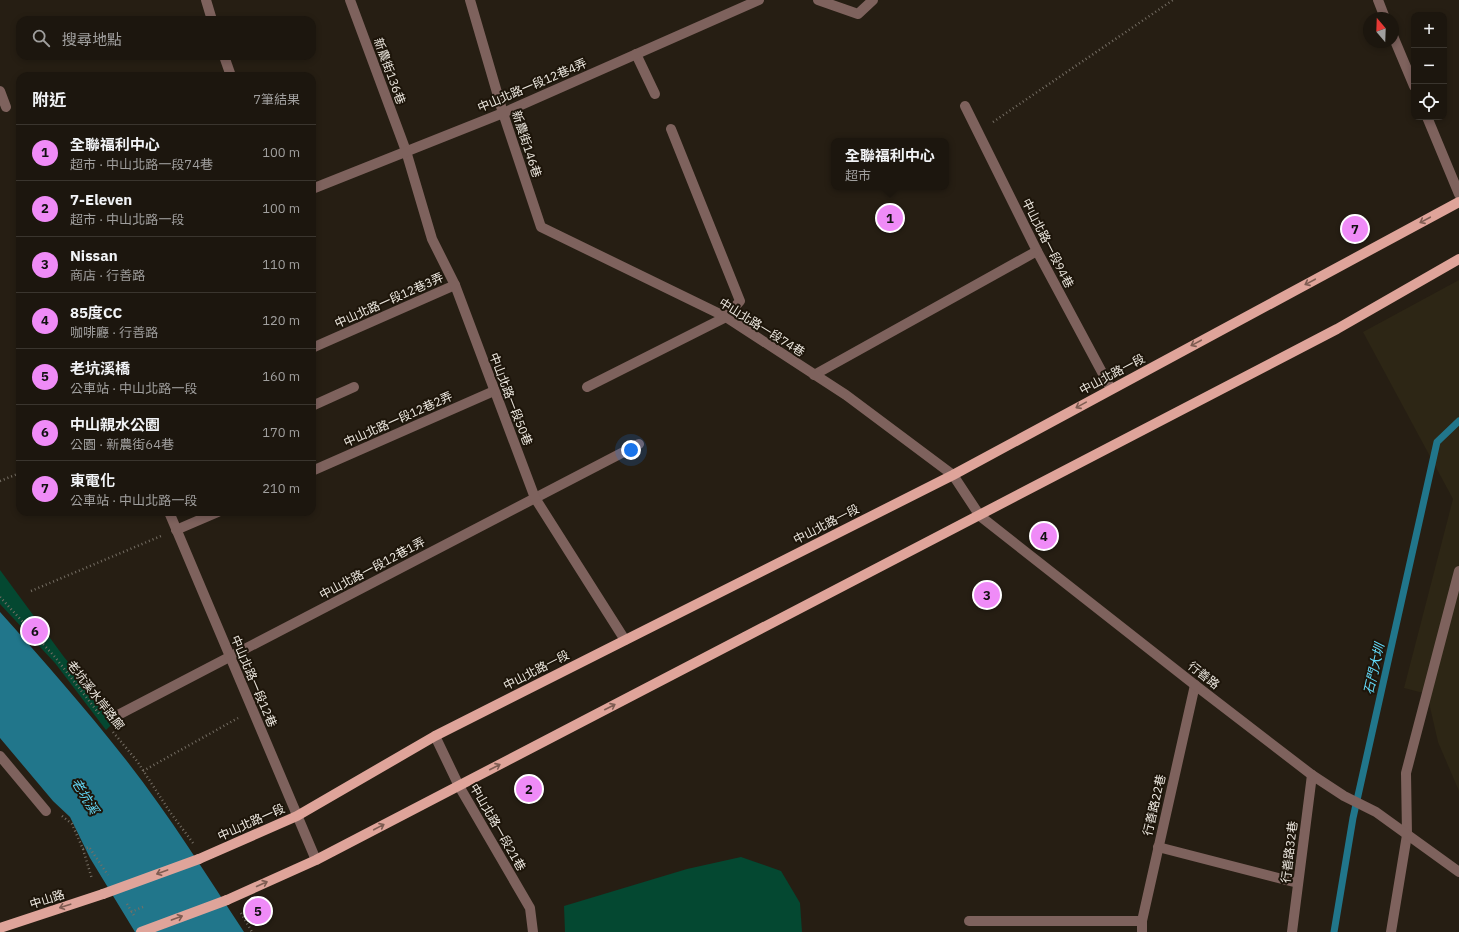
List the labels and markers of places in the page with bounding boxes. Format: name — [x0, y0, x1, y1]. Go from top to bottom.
pin: 1 — [877, 203, 903, 233]
pin: 7 — [1342, 214, 1368, 244]
pin: 4 — [1031, 521, 1057, 551]
pin: 3 — [974, 580, 1000, 610]
pin: 6 — [22, 616, 48, 646]
pin: 2 — [516, 774, 542, 804]
pin: 5 — [245, 896, 271, 926]

